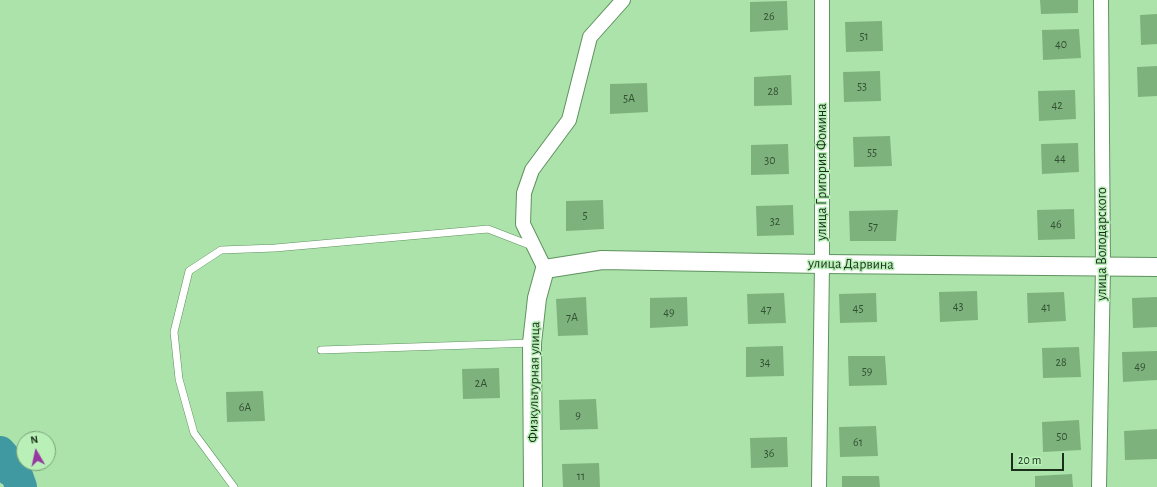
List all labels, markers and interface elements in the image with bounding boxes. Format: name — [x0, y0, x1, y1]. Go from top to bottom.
house number: 26 — [763, 9, 775, 23]
house number: 51 — [859, 29, 869, 43]
house number: 40 — [1055, 37, 1067, 51]
house number: 53 — [857, 79, 867, 93]
house number: 28 — [767, 84, 779, 98]
house number: 5А — [623, 91, 635, 105]
house number: 42 — [1051, 98, 1063, 112]
street label: улица Григория Фомина — [814, 103, 830, 241]
house number: 55 — [867, 145, 877, 159]
house number: 44 — [1054, 151, 1066, 165]
house number: 30 — [764, 153, 776, 167]
street label: улица Володарского — [1094, 187, 1110, 301]
house number: 5 — [582, 208, 588, 222]
house number: 32 — [770, 214, 780, 228]
house number: 46 — [1050, 217, 1062, 231]
house number: 57 — [868, 219, 878, 233]
street label: улица Дарвина — [808, 255, 894, 273]
house number: 43 — [953, 299, 963, 313]
house number: 41 — [1041, 300, 1051, 314]
house number: 45 — [853, 301, 863, 315]
house number: 47 — [761, 302, 771, 316]
house number: 49 — [663, 305, 675, 319]
house number: 7А — [566, 310, 578, 324]
street label: Физкультурная улица — [525, 321, 543, 443]
house number: 34 — [760, 355, 770, 369]
house number: 28 — [1055, 355, 1067, 369]
house number: 49 — [1134, 359, 1146, 373]
house number: 59 — [862, 364, 872, 378]
house number: 2А — [475, 376, 487, 390]
house number: 6А — [239, 400, 251, 414]
house number: 9 — [575, 408, 581, 422]
house number: 50 — [1056, 429, 1068, 443]
north arrow — [16, 431, 56, 471]
text: N — [30, 434, 39, 446]
house number: 61 — [853, 435, 863, 449]
scale bar — [1013, 445, 1066, 471]
house number: 36 — [764, 446, 774, 460]
text: 20 m — [1018, 454, 1041, 466]
house number: 11 — [577, 469, 585, 483]

